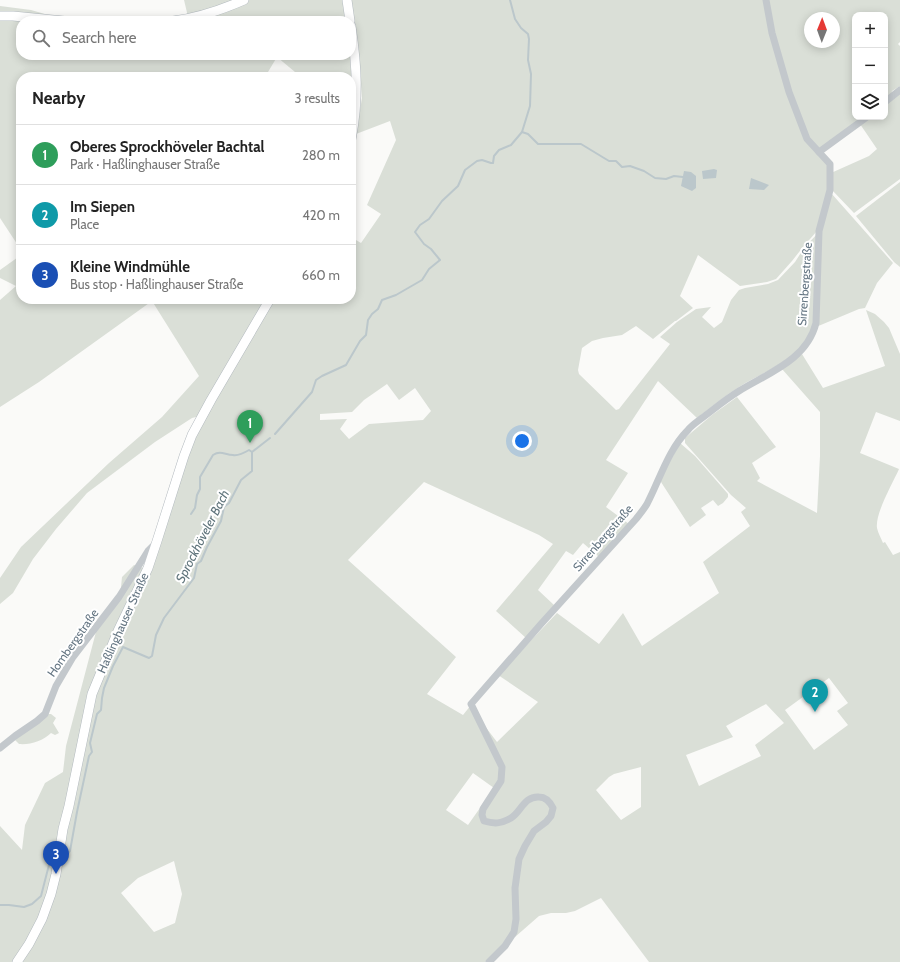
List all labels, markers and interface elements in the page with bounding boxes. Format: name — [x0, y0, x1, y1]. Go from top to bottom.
north arrow — [804, 12, 840, 48]
map controls — [852, 12, 888, 120]
button: + — [852, 12, 888, 48]
search box — [16, 16, 356, 60]
icon: search — [30, 27, 52, 49]
text: Search here — [62, 29, 137, 47]
button: − — [852, 48, 888, 84]
button: layers — [852, 84, 888, 120]
text: Nearby — [32, 88, 85, 108]
text: 3 results — [294, 90, 340, 106]
text: Oberes Sprockhöveler Bachtal — [70, 138, 265, 156]
text: 1 — [43, 147, 47, 163]
text: 280 m — [302, 147, 340, 163]
text: Park · Haßlinghauser Straße — [70, 156, 220, 172]
text: Im Siepen — [70, 198, 135, 216]
text: 2 — [42, 207, 48, 223]
text: 420 m — [302, 207, 340, 223]
text: Place — [70, 216, 99, 232]
street label: Sirrenbergstraße — [794, 242, 815, 326]
text: Kleine Windmühle — [70, 258, 190, 276]
text: 3 — [41, 267, 49, 283]
text: 660 m — [302, 267, 340, 283]
text: Bus stop · Haßlinghauser Straße — [70, 276, 243, 292]
pin: 1 — [237, 410, 263, 443]
your location — [512, 431, 532, 451]
water label: Sprockhöveler Bach — [172, 487, 232, 585]
street label: Sirrenbergstraße — [569, 501, 636, 574]
street label: Haßlinghauser Straße — [94, 570, 151, 675]
street label: Hombergstraße — [44, 606, 102, 680]
pin: 2 — [802, 679, 828, 712]
pin: 3 — [43, 841, 69, 874]

